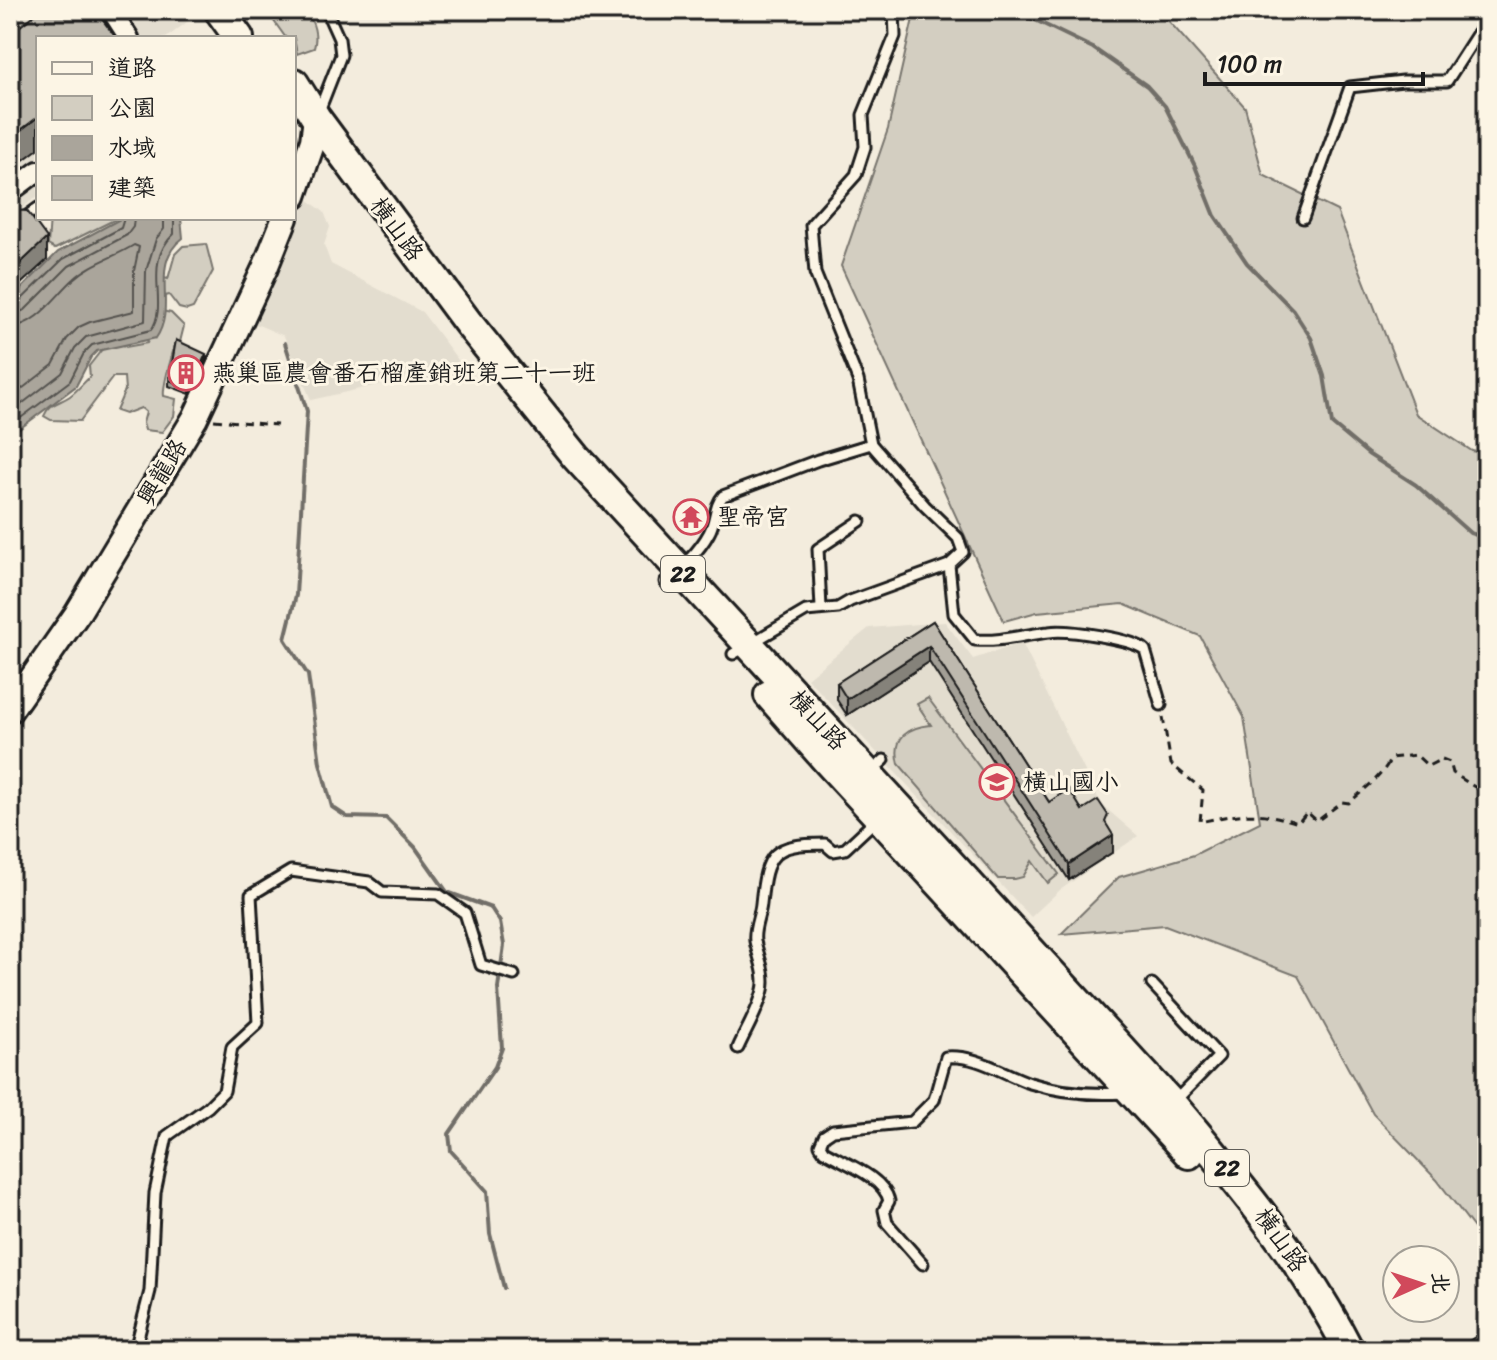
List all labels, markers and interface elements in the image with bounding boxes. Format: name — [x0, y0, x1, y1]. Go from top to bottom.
legend — [36, 36, 296, 220]
scale bar — [1205, 36, 1423, 86]
text: 100 m — [1217, 43, 1282, 85]
text: 道路 — [108, 47, 156, 89]
text: 公園 — [108, 87, 156, 129]
text: 水域 — [108, 127, 156, 169]
text: 建築 — [108, 167, 156, 209]
street label: 橫山路 — [359, 188, 435, 270]
place label: 燕巢區農會番石榴產銷班第二十一班 — [212, 352, 596, 394]
building icon: 燕巢區農會番石榴產銷班第二十一班 — [167, 354, 205, 392]
street label: 興龍路 — [125, 430, 199, 514]
place label: 聖帝宮 — [717, 496, 789, 538]
temple icon: 聖帝宮 — [672, 498, 710, 536]
road number: 22 — [661, 556, 705, 592]
street label: 橫山路 — [778, 679, 858, 761]
place label: 橫山國小 — [1023, 761, 1119, 803]
school or university icon: 橫山國小 — [978, 763, 1016, 801]
road number: 22 — [1205, 1150, 1249, 1186]
street label: 橫山路 — [1243, 1198, 1319, 1282]
north arrow — [1381, 1244, 1461, 1324]
text: 北 — [1420, 1271, 1461, 1295]

